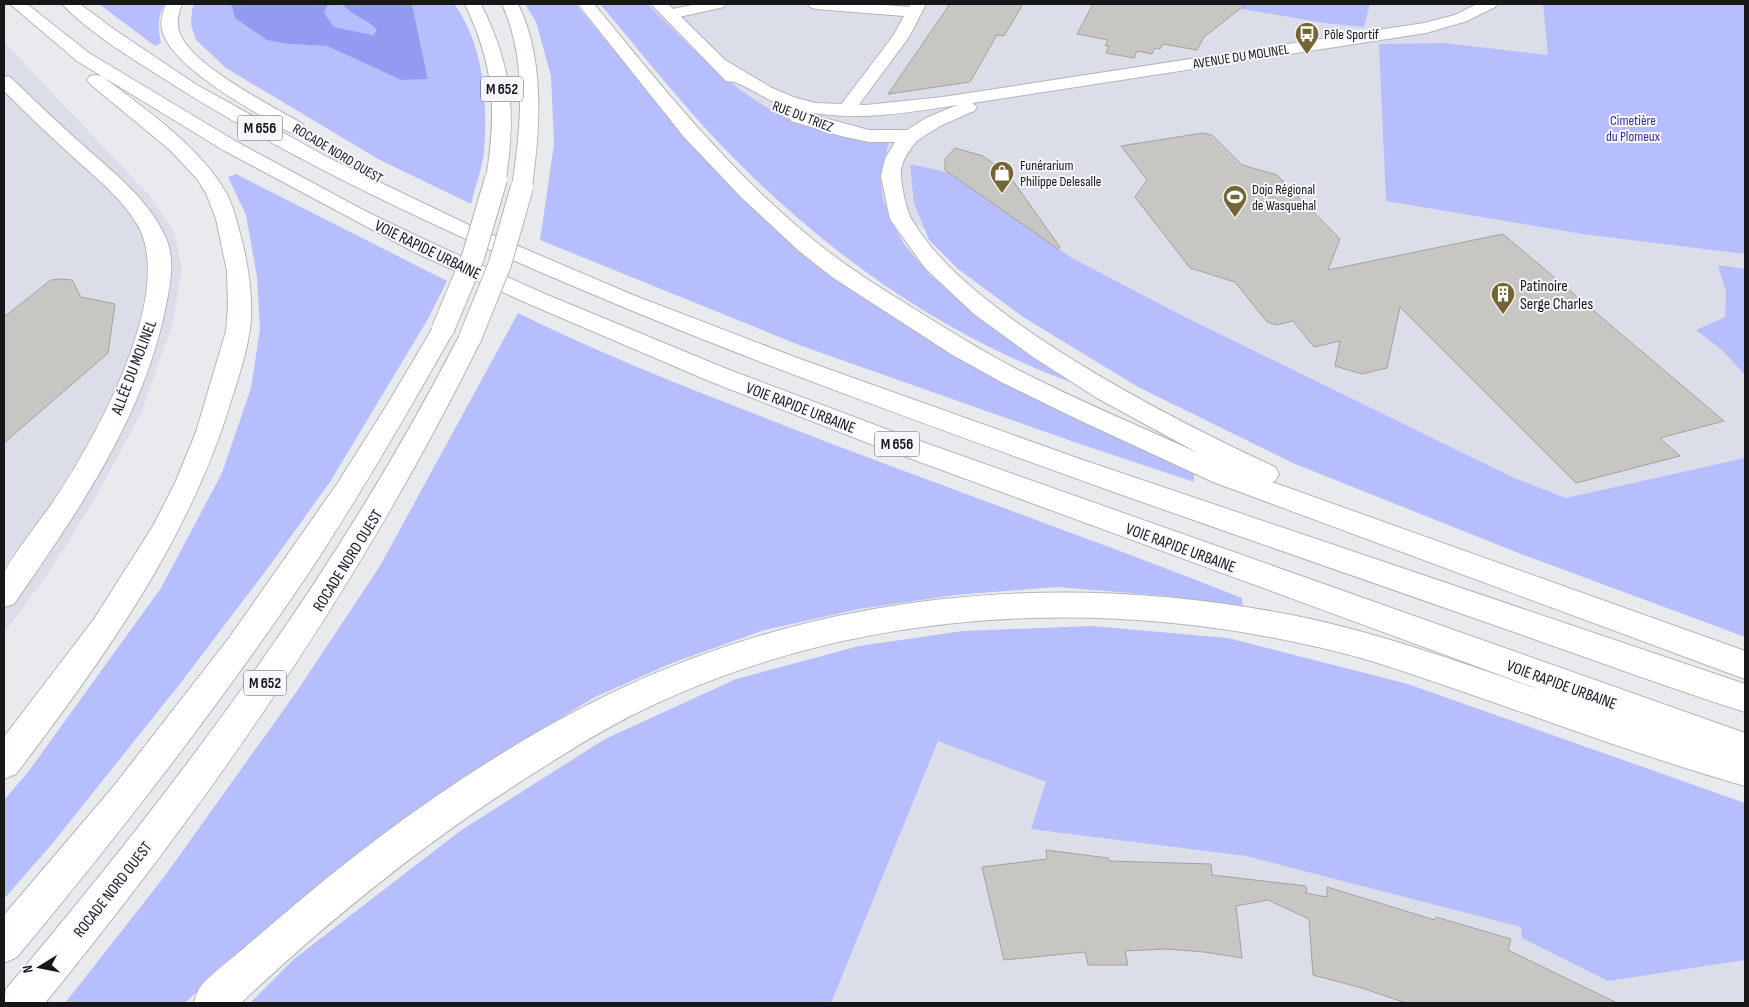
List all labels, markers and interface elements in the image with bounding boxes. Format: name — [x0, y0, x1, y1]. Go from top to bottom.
bus stop icon: Pôle Sportif — [1294, 21, 1320, 55]
place label: Pôle Sportif — [1324, 26, 1380, 43]
street label: AVENUE DU MOLINEL — [1191, 41, 1290, 73]
road number: M 652 — [481, 76, 523, 102]
street label: RUE DU TRIEZ — [770, 97, 836, 136]
park label: Cimetière du Plomeux — [1606, 112, 1661, 145]
road number: M 656 — [238, 116, 282, 140]
street label: ROCADE NORD OUEST — [290, 120, 386, 187]
place label: Funérarium Philippe Delesalle — [1020, 157, 1101, 190]
shop icon: Funérarium Philippe Delesalle — [989, 160, 1015, 194]
place label: Dojo Régional de Wasquehal — [1252, 181, 1316, 214]
sports icon: Dojo Régional de Wasquehal — [1222, 184, 1248, 218]
street label: VOIE RAPIDE URBAINE — [371, 216, 483, 284]
place label: Patinoire Serge Charles — [1520, 277, 1594, 314]
building icon: Patinoire Serge Charles — [1490, 281, 1516, 315]
street label: ALLÉE DU MOLINEL — [107, 317, 161, 419]
street label: VOIE RAPIDE URBAINE — [743, 379, 858, 438]
road number: M 656 — [874, 432, 920, 456]
street label: ROCADE NORD OUEST — [309, 506, 387, 615]
street label: VOIE RAPIDE URBAINE — [1123, 520, 1238, 577]
street label: VOIE RAPIDE URBAINE — [1504, 657, 1619, 714]
road number: M 652 — [244, 670, 286, 696]
street label: ROCADE NORD OUEST — [70, 838, 157, 942]
north arrow — [15, 942, 65, 992]
text: N — [19, 964, 37, 974]

